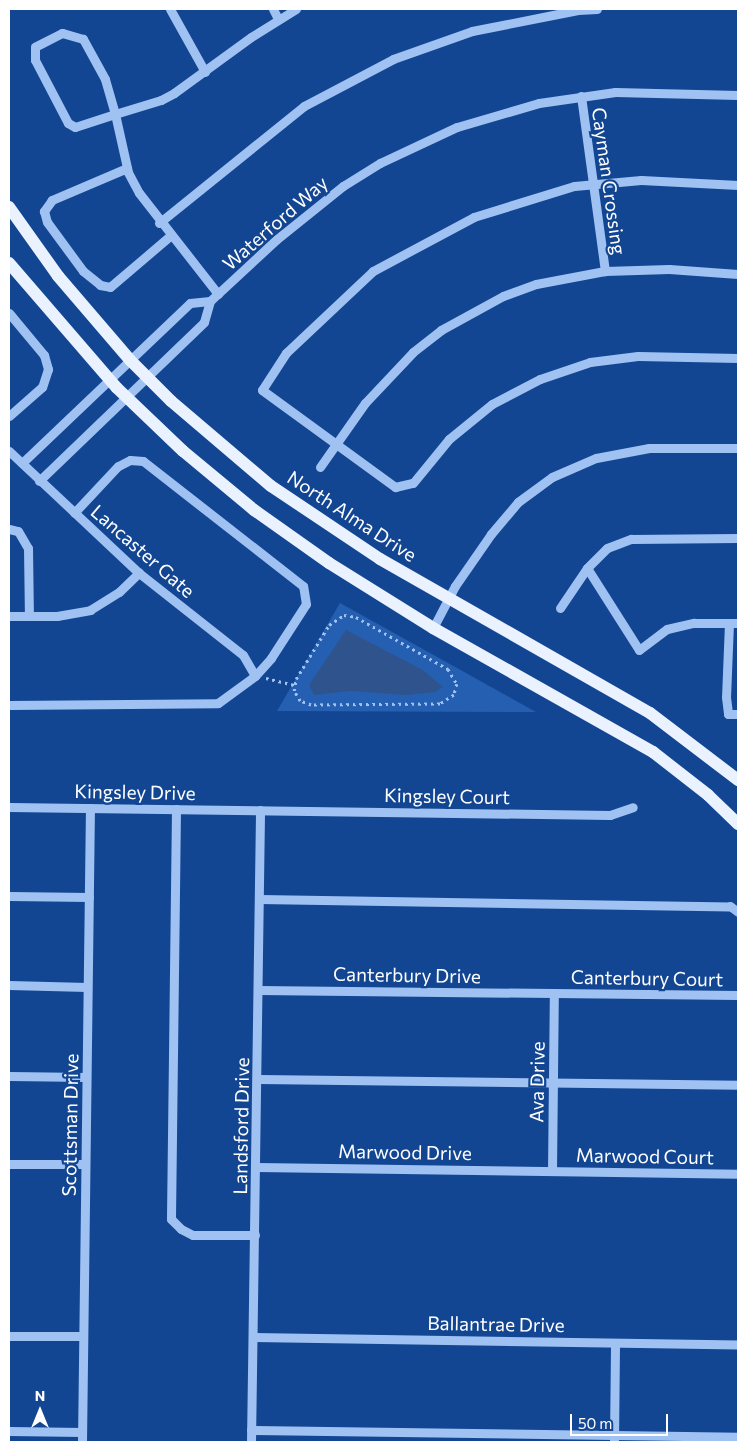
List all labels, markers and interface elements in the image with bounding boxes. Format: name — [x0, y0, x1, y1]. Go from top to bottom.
street label: Cayman Crossing — [587, 106, 631, 256]
street label: Waterford Way — [218, 171, 332, 275]
street label: North Alma Drive — [283, 466, 421, 566]
street label: Lancaster Gate — [86, 500, 200, 602]
street label: Kingsley Drive — [74, 780, 196, 804]
street label: Kingsley Court — [384, 784, 510, 808]
street label: Canterbury Drive — [333, 962, 481, 988]
street label: Canterbury Court — [571, 965, 723, 991]
street label: Ava Drive — [525, 1041, 549, 1123]
street label: Scottsman Drive — [57, 1053, 83, 1197]
street label: Landsford Drive — [228, 1057, 254, 1195]
street label: Marwood Drive — [338, 1139, 472, 1165]
street label: Marwood Court — [576, 1143, 714, 1169]
street label: Ballantrae Drive — [427, 1311, 565, 1337]
north arrow — [15, 1386, 65, 1436]
text: N — [35, 1387, 45, 1404]
scale bar — [572, 1404, 670, 1436]
text: 50 m — [578, 1414, 612, 1432]

